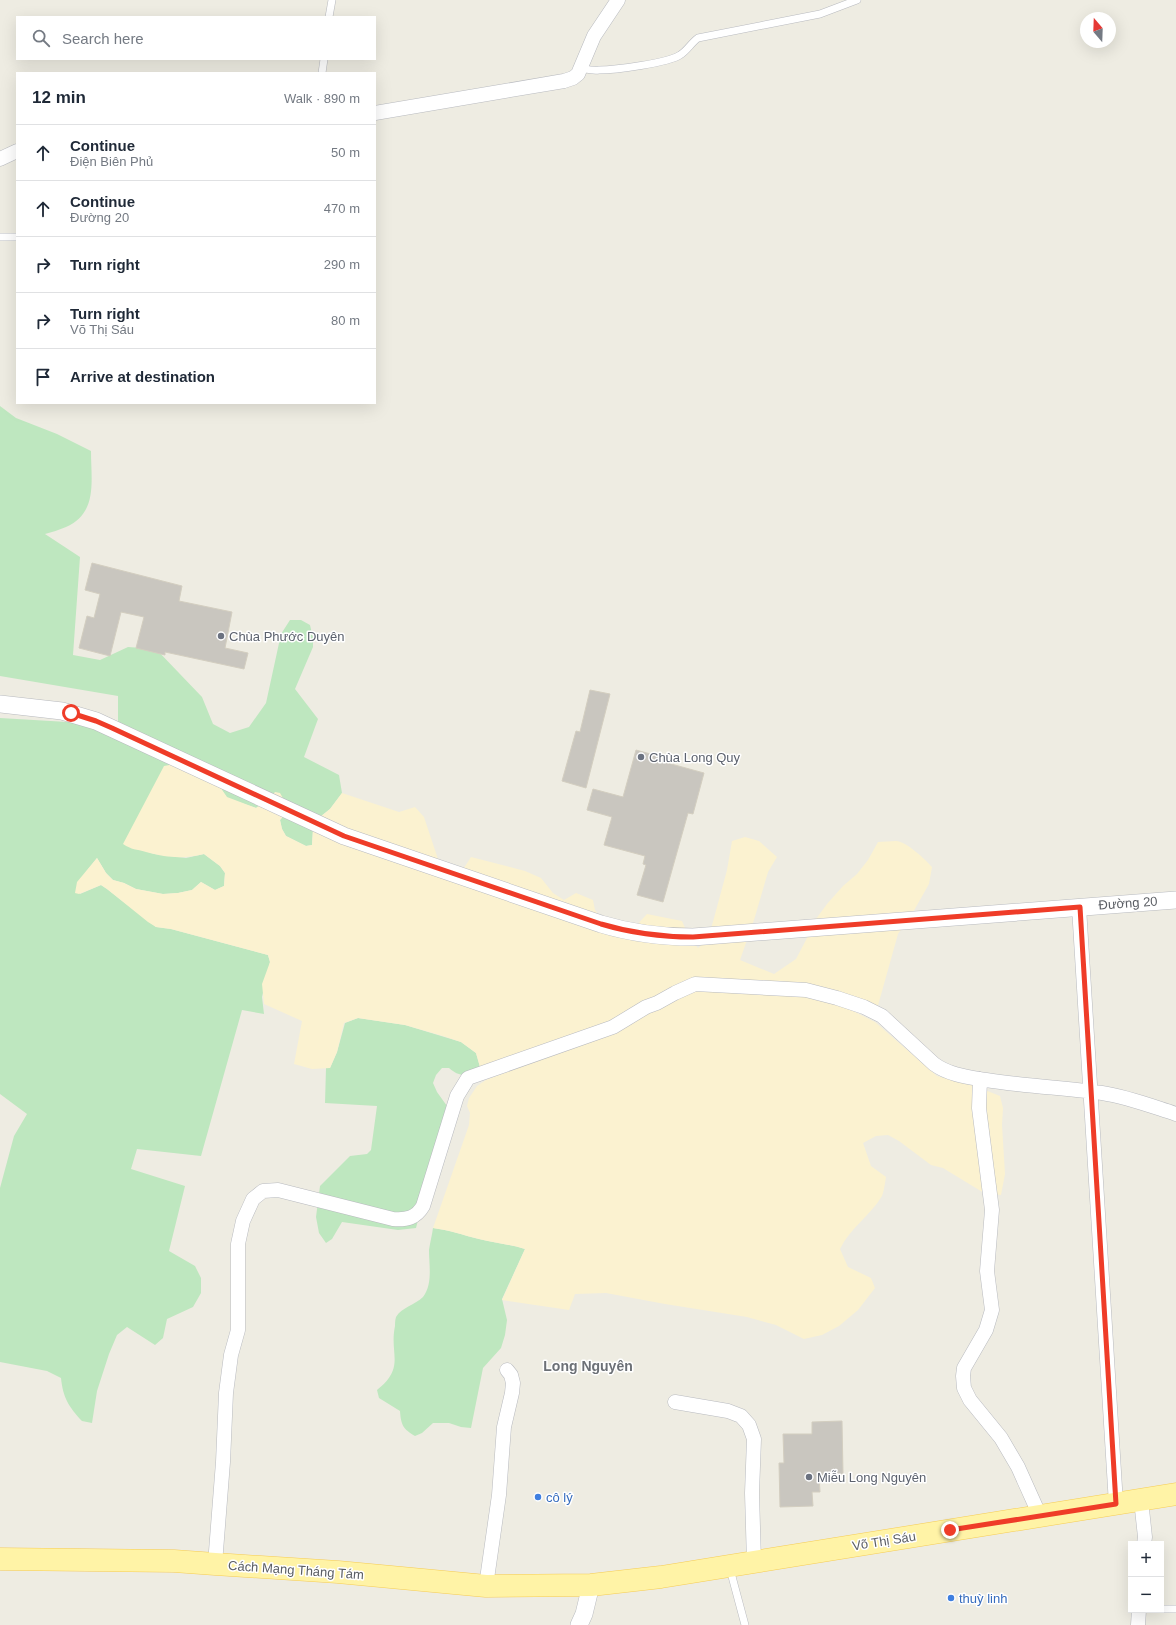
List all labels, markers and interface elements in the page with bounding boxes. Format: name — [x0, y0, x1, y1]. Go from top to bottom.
north arrow — [1080, 12, 1116, 48]
search box — [16, 16, 376, 60]
icon: search — [30, 27, 52, 49]
text: Search here — [62, 30, 144, 47]
text: 12 min — [32, 88, 86, 107]
text: Walk · 890 m — [284, 91, 360, 106]
text: Continue — [70, 137, 135, 154]
icon: ahead — [32, 142, 54, 164]
text: 50 m — [331, 145, 360, 160]
text: Điện Biên Phủ — [70, 154, 153, 169]
text: Continue — [70, 193, 135, 210]
icon: ahead — [32, 198, 54, 220]
text: 470 m — [324, 201, 360, 216]
text: Đường 20 — [70, 210, 129, 225]
icon: right — [32, 254, 54, 276]
text: Turn right — [70, 256, 140, 273]
text: 290 m — [324, 257, 360, 272]
text: Turn right — [70, 305, 140, 322]
icon: right — [32, 310, 54, 332]
text: 80 m — [331, 313, 360, 328]
text: Võ Thị Sáu — [70, 322, 134, 337]
icon: arrive — [32, 366, 54, 388]
text: Arrive at destination — [70, 368, 215, 385]
place label: Chùa Phước Duyên — [229, 629, 345, 644]
marker: Chùa Phước Duyên — [216, 631, 226, 641]
route start — [62, 704, 80, 722]
place label: Chùa Long Quy — [649, 750, 741, 765]
marker: Chùa Long Quy — [636, 752, 646, 762]
street label: Đường 20 — [1098, 893, 1158, 913]
district label: Long Nguyên — [543, 1358, 633, 1374]
place label: Miễu Long Nguyên — [817, 1470, 926, 1485]
marker: Miễu Long Nguyên — [804, 1472, 814, 1482]
place label: cô lý — [546, 1490, 573, 1505]
marker: cô lý — [533, 1492, 543, 1502]
route end — [941, 1521, 959, 1539]
street label: Võ Thị Sáu — [851, 1529, 917, 1553]
map controls — [1128, 1541, 1164, 1613]
button: + — [1128, 1541, 1164, 1577]
street label: Cách Mạng Tháng Tám — [228, 1558, 364, 1582]
button: − — [1128, 1577, 1164, 1613]
place label: thuỳ linh — [959, 1591, 1007, 1606]
marker: thuỳ linh — [946, 1593, 956, 1603]

